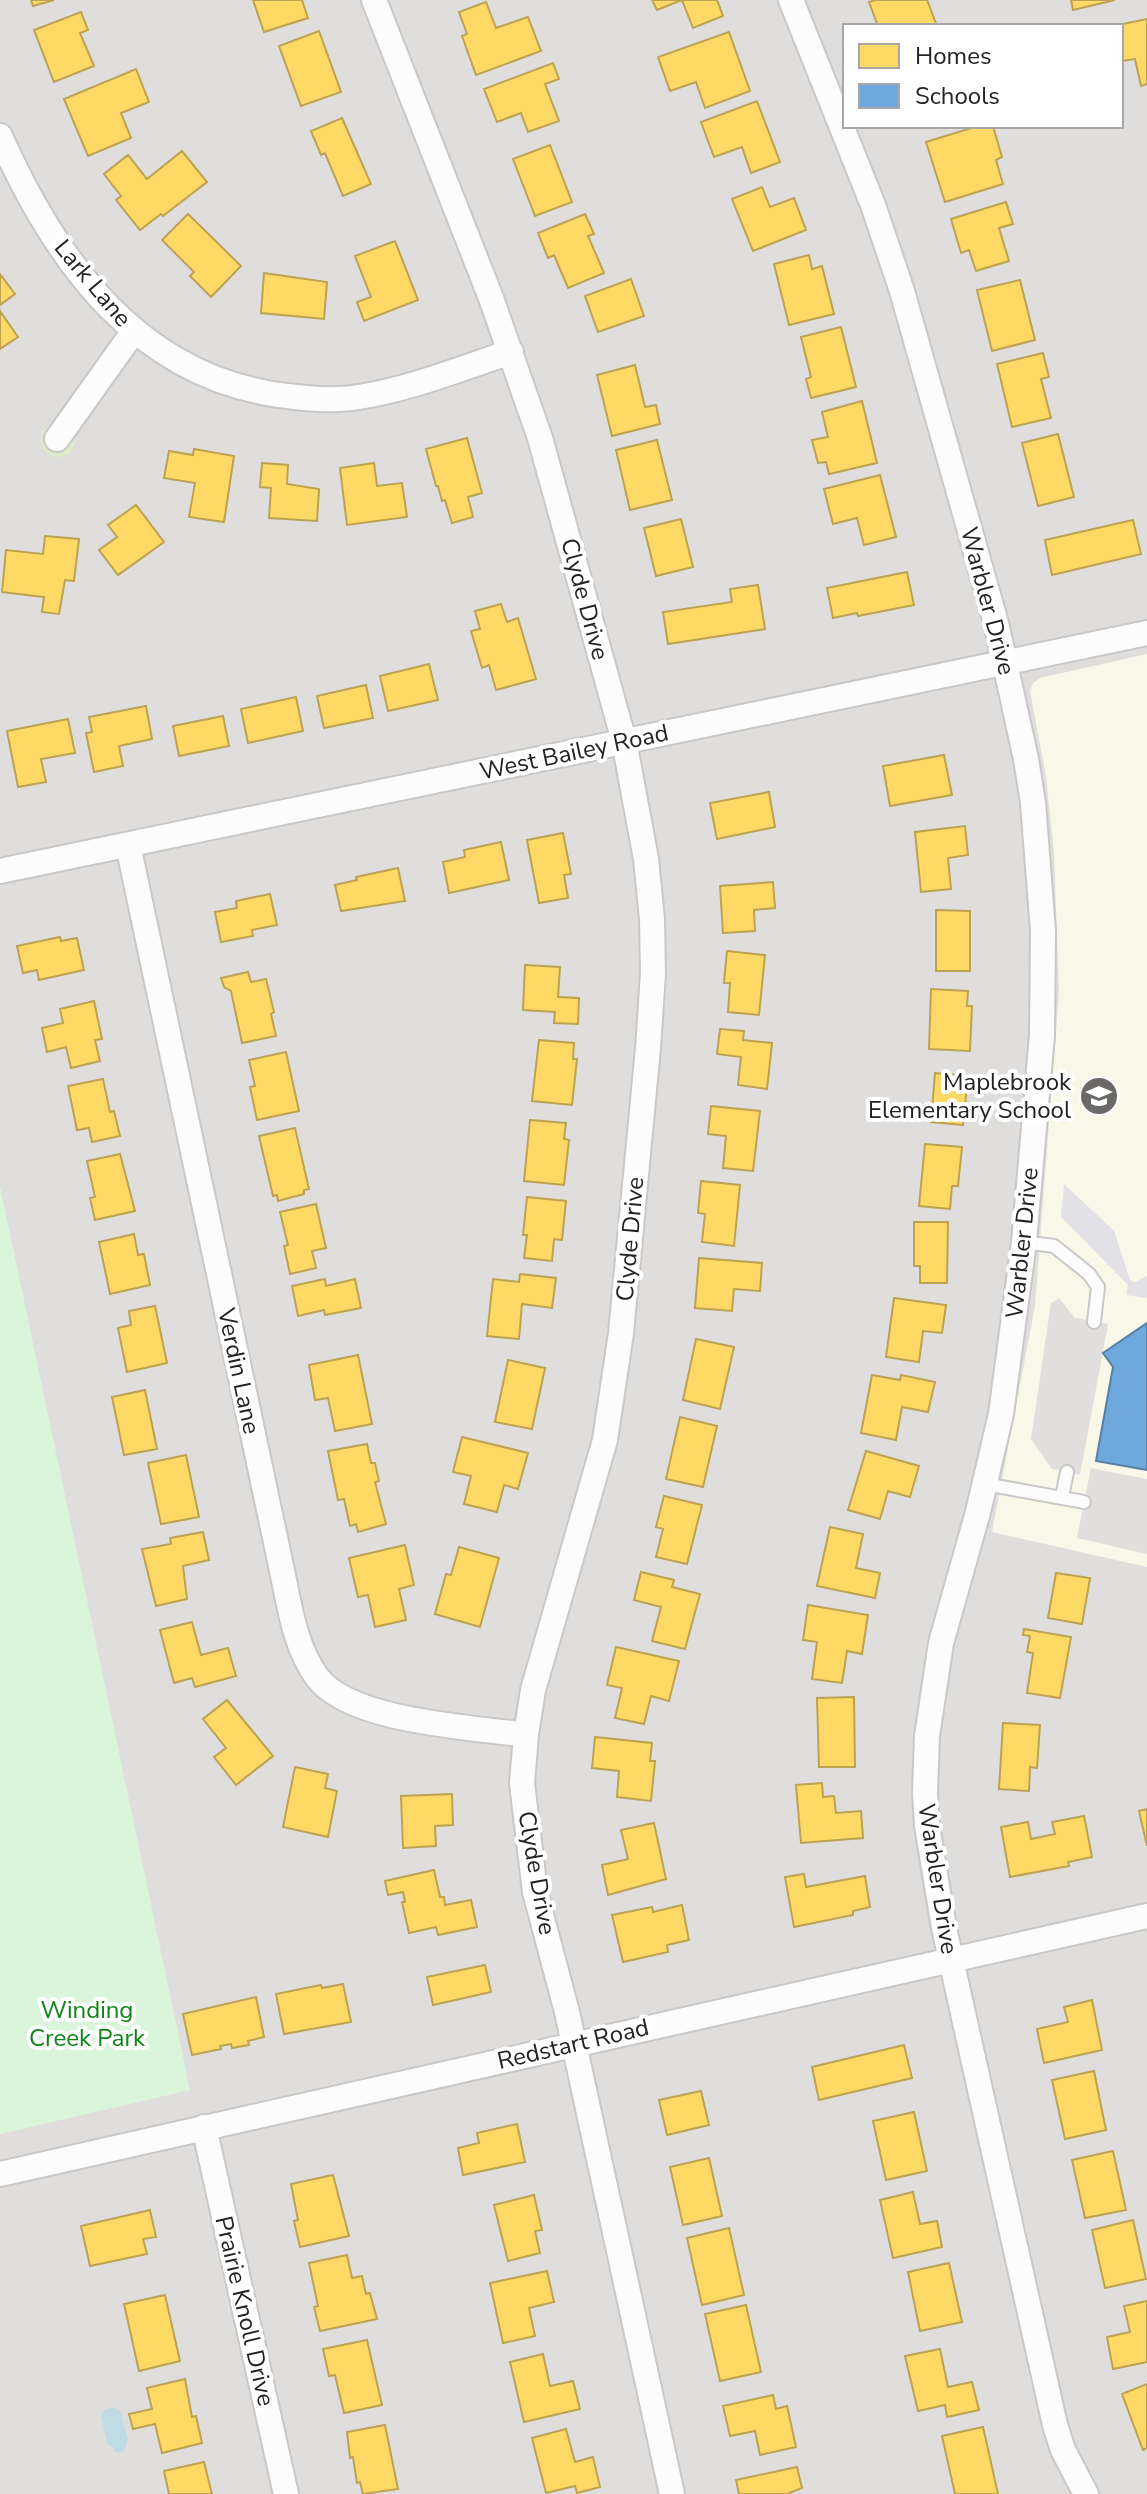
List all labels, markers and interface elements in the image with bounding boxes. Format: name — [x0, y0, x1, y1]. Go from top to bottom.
legend — [843, 24, 1123, 128]
text: Homes — [915, 40, 991, 72]
text: Schools — [915, 80, 1000, 112]
street label: Lark Lane — [47, 233, 139, 333]
street label: Warbler Drive — [953, 524, 1023, 678]
street label: Clyde Drive — [553, 534, 617, 664]
street label: West Bailey Road — [477, 716, 671, 788]
place label: Maplebrook Elementary School — [868, 1066, 1072, 1126]
school or university icon: Maplebrook Elementary School — [1078, 1075, 1120, 1117]
street label: Warbler Drive — [998, 1166, 1046, 1320]
street label: Clyde Drive — [609, 1175, 651, 1303]
street label: Verdin Lane — [210, 1304, 268, 1437]
street label: Warbler Drive — [910, 1802, 966, 1956]
street label: Clyde Drive — [510, 1809, 564, 1937]
park label: Winding Creek Park — [29, 1994, 146, 2054]
street label: Redstart Road — [494, 2011, 652, 2077]
street label: Prairie Knoll Drive — [208, 2213, 282, 2409]

